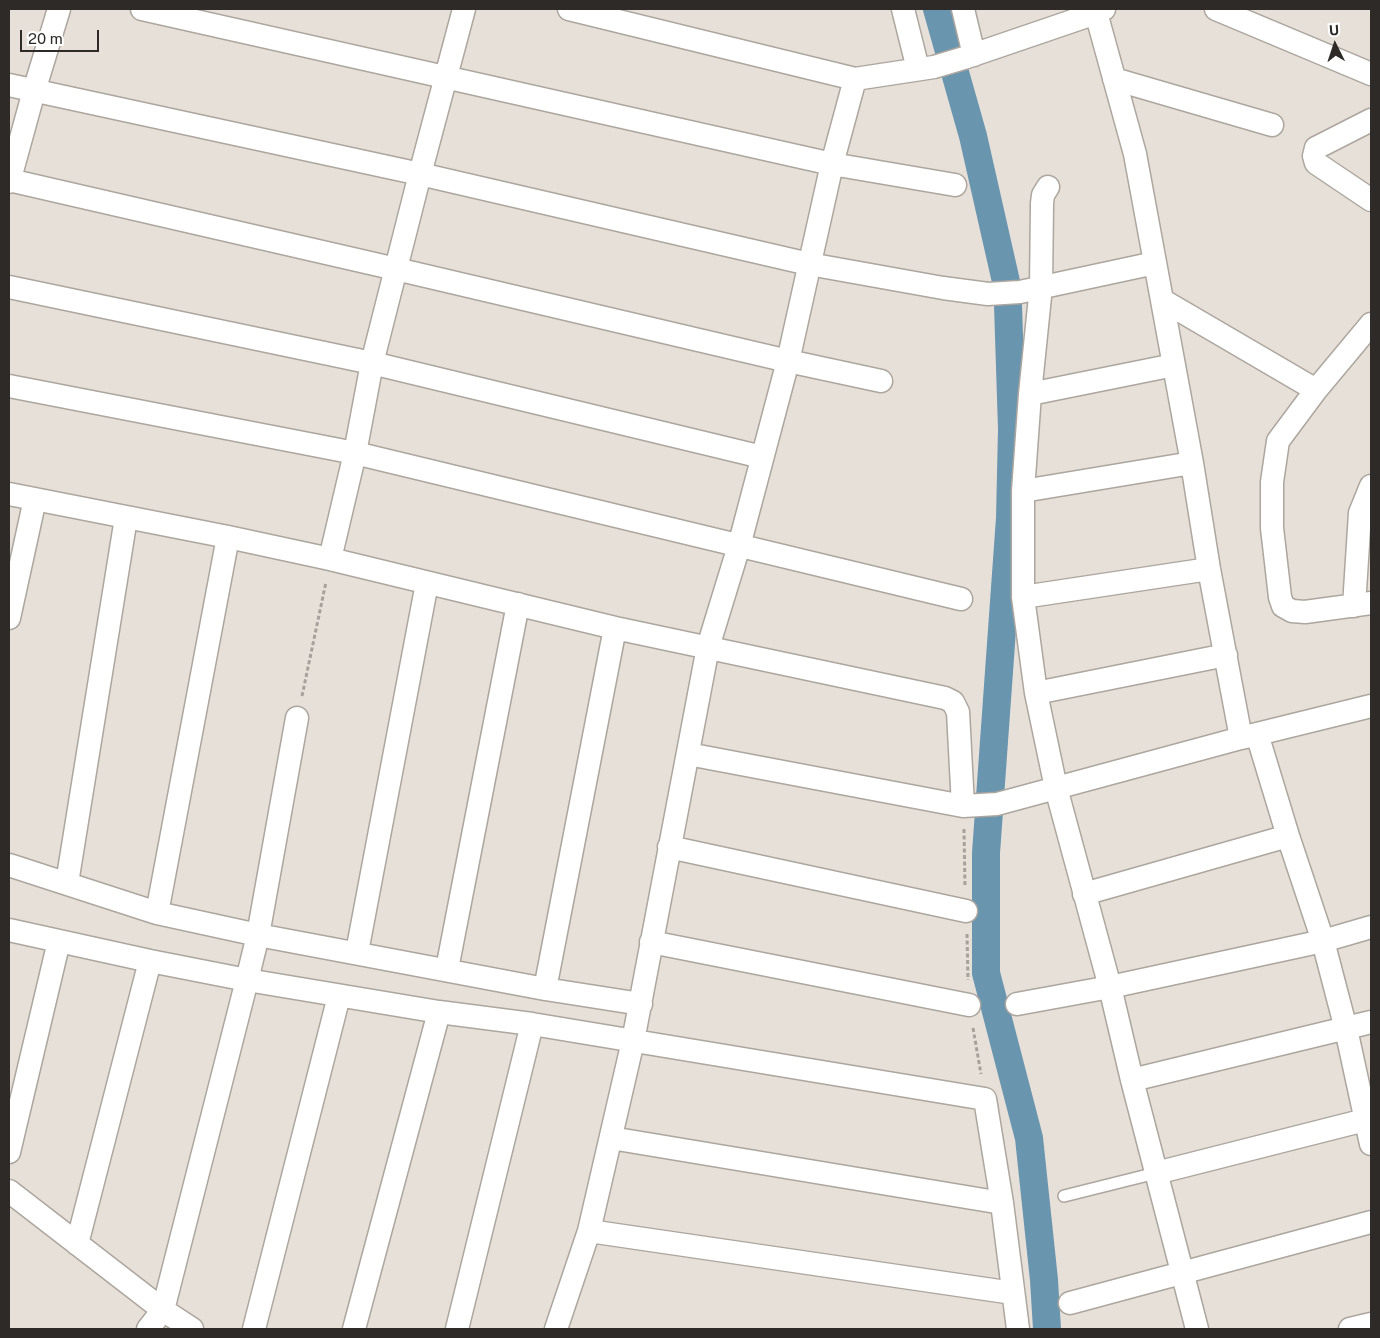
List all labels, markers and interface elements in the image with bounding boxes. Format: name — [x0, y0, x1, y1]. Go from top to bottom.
scale bar — [22, 20, 101, 52]
north arrow — [1310, 20, 1360, 70]
text: U — [1328, 22, 1340, 38]
text: 20 m — [28, 30, 63, 47]

